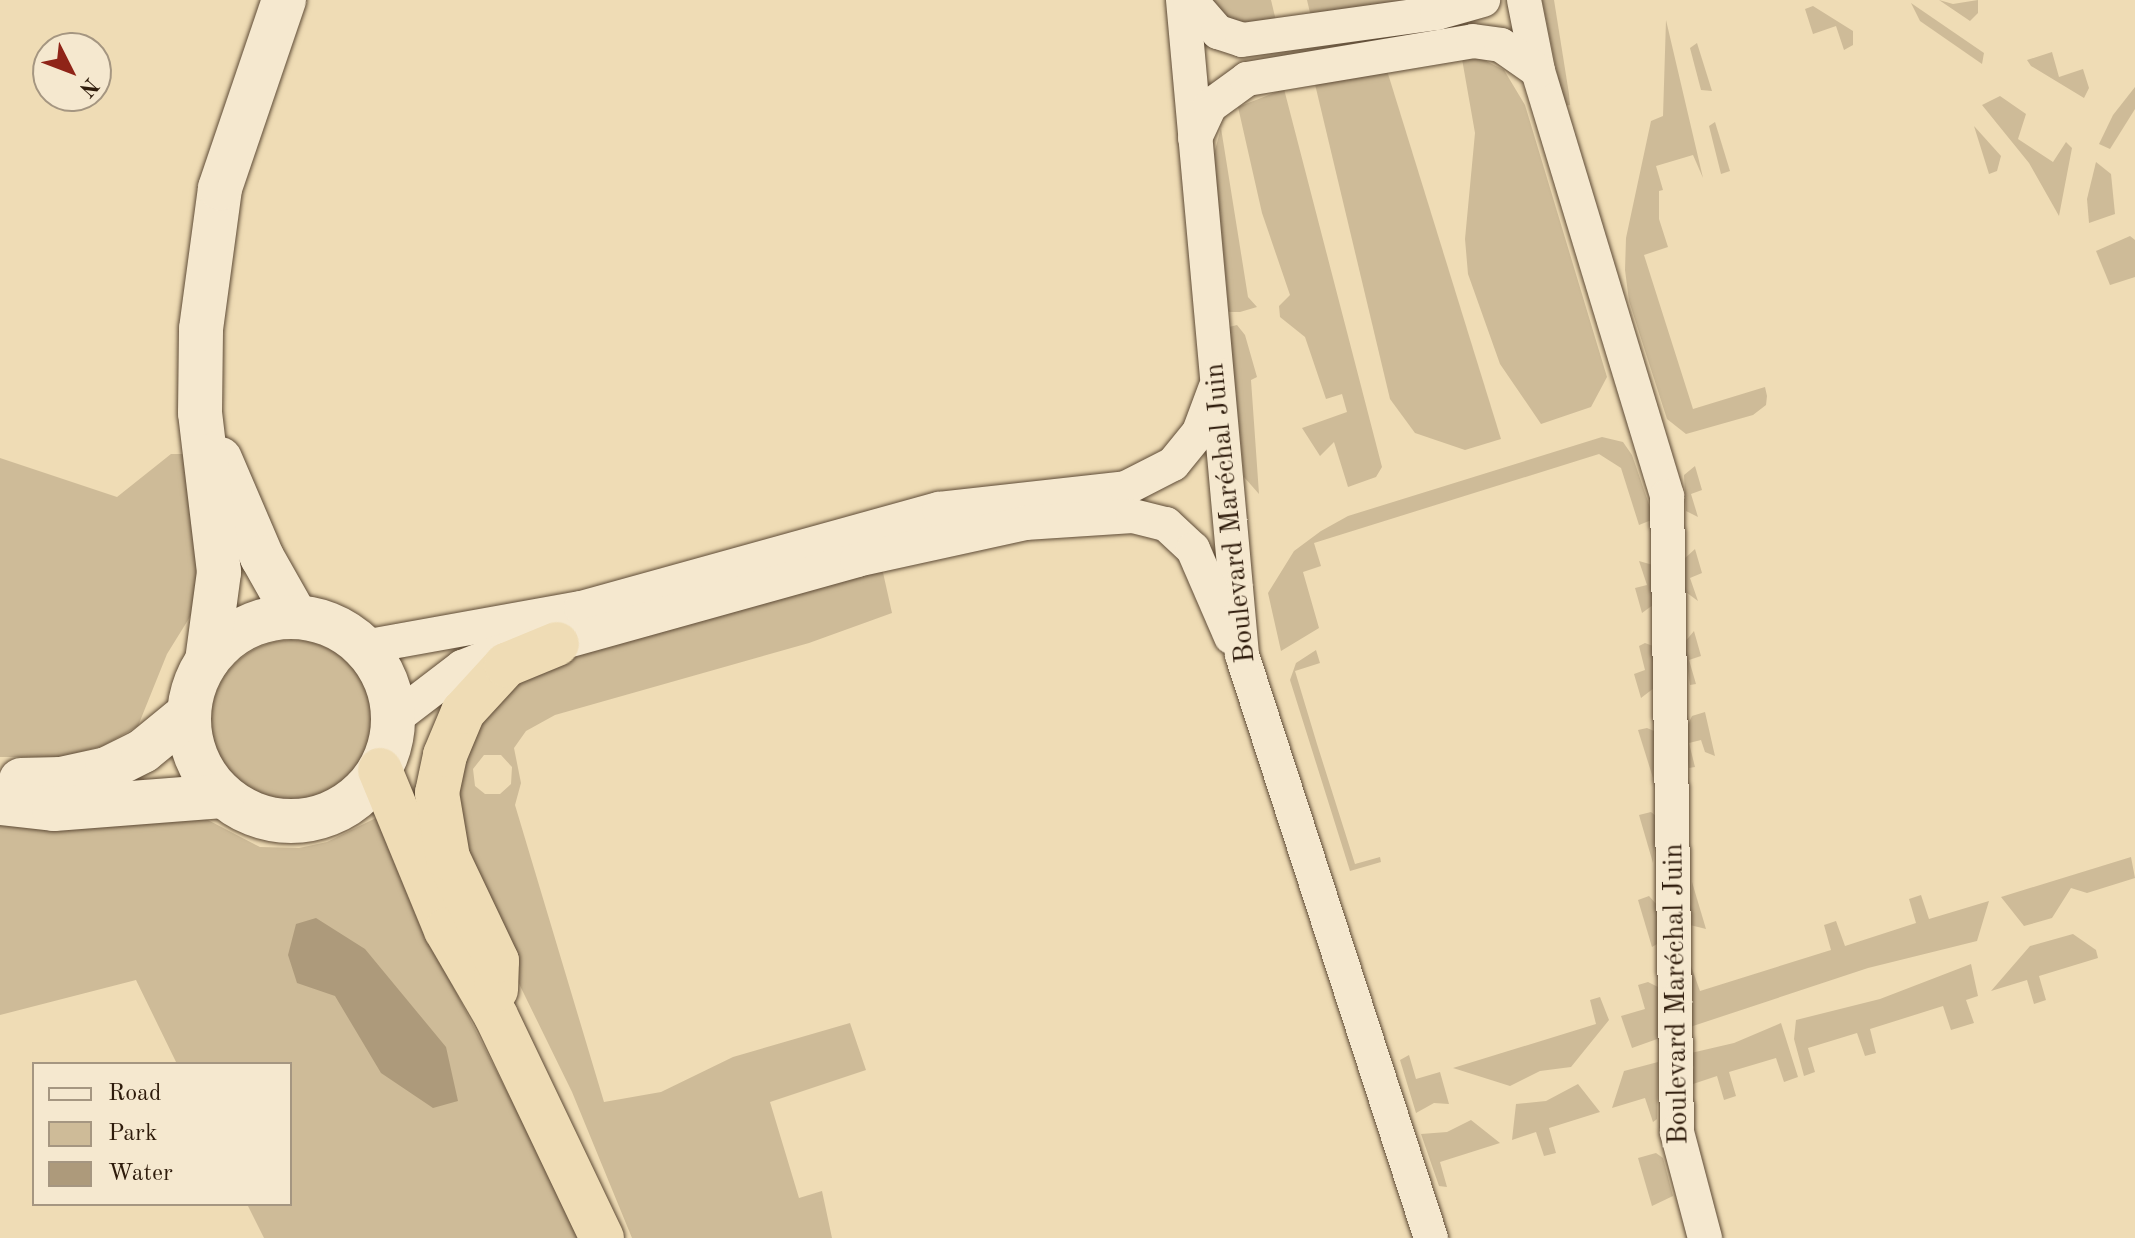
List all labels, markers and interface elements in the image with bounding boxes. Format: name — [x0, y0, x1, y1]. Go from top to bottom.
north arrow — [32, 32, 112, 112]
text: N — [75, 73, 102, 100]
street label: Boulevard Maréchal Juin — [1199, 361, 1263, 665]
street label: Boulevard Maréchal Juin — [1658, 843, 1696, 1145]
legend — [32, 1062, 292, 1206]
text: Road — [108, 1082, 161, 1106]
text: Park — [108, 1122, 157, 1146]
text: Water — [108, 1162, 173, 1186]

